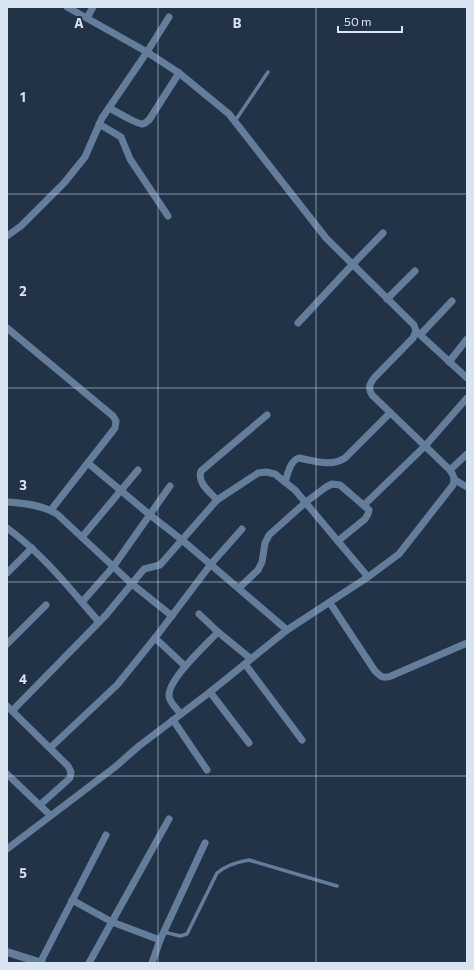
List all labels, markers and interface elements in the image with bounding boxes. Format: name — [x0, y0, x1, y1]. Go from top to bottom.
scale bar — [338, 8, 402, 34]
text: 50 m — [344, 14, 372, 28]
text: A — [74, 15, 84, 31]
text: B — [233, 15, 242, 31]
text: 1 — [20, 89, 26, 105]
text: 2 — [19, 283, 27, 299]
text: 3 — [19, 477, 27, 493]
text: 4 — [19, 671, 27, 687]
text: 5 — [19, 865, 27, 881]

